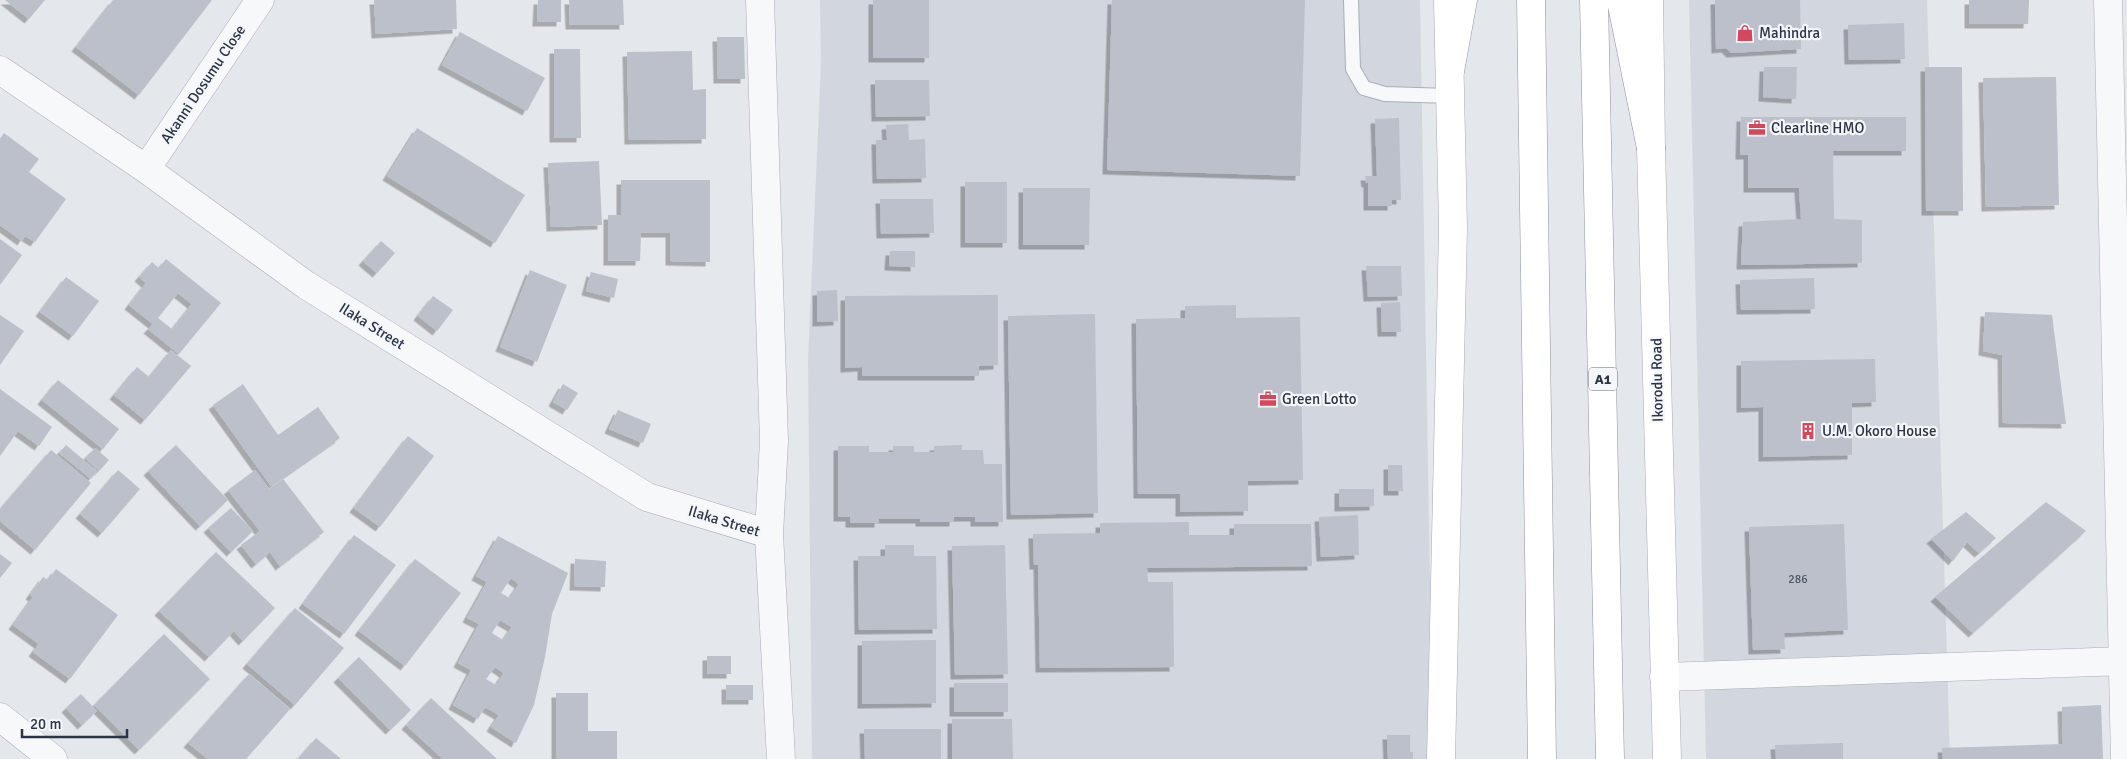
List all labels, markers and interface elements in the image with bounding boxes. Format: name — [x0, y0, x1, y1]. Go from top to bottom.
street label: Akanni Dosumu Close — [157, 21, 249, 147]
shop icon: Mahindra — [1735, 23, 1755, 43]
place label: Mahindra — [1759, 24, 1820, 42]
office icon: Clearline HMO — [1747, 118, 1767, 138]
place label: Clearline HMO — [1771, 119, 1865, 137]
street label: Ilaka Street — [336, 299, 408, 353]
street label: Ikorodu Road — [1647, 338, 1667, 422]
road number: A1 — [1589, 368, 1617, 390]
office icon: Green Lotto — [1258, 389, 1278, 409]
place label: Green Lotto — [1282, 390, 1357, 408]
building icon: U.M. Okoro House — [1798, 421, 1818, 441]
place label: U.M. Okoro House — [1822, 422, 1936, 440]
street label: Ilaka Street — [686, 502, 762, 540]
house number: 286 — [1788, 572, 1808, 587]
scale bar — [22, 706, 128, 738]
text: 20 m — [30, 715, 61, 733]

